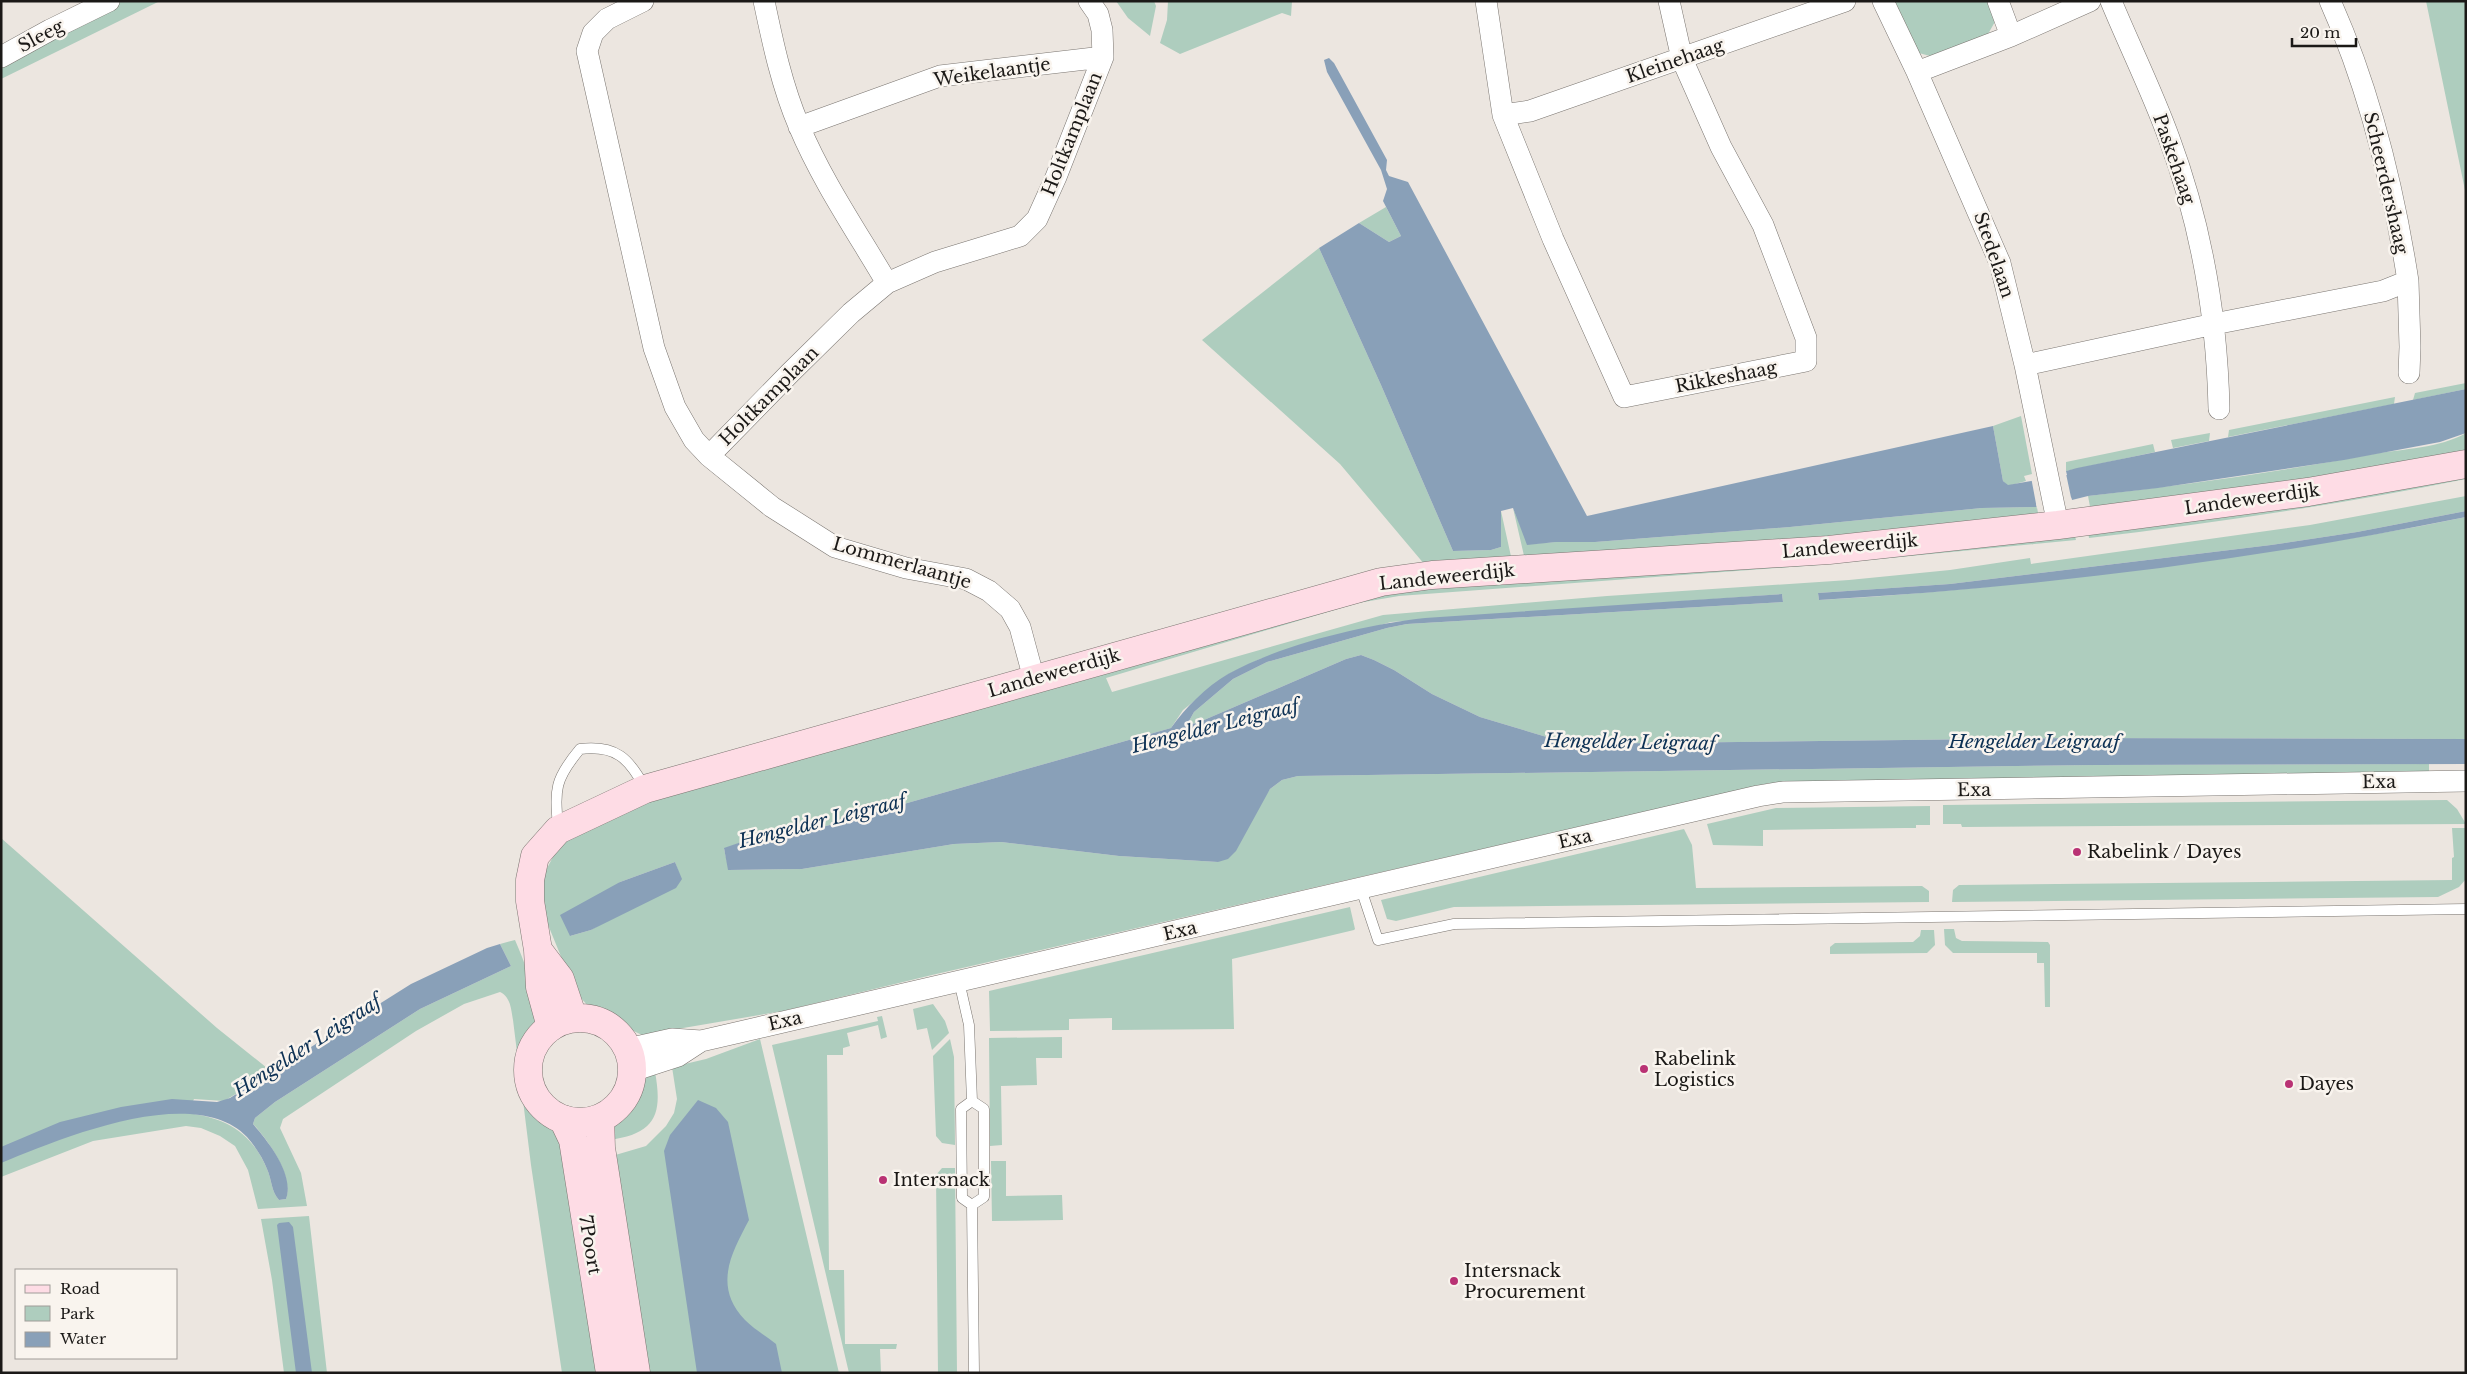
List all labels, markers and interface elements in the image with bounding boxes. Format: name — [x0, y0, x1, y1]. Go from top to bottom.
street label: Sleeg — [14, 15, 68, 57]
scale bar — [2292, 15, 2356, 47]
text: 20 m — [2300, 23, 2340, 42]
street label: Kleinehaag — [1623, 34, 1727, 88]
street label: Weikelaantje — [931, 53, 1052, 91]
street label: Holtkamplaan — [1037, 69, 1107, 199]
street label: Scheerdershaag — [2359, 110, 2413, 256]
street label: Paskehaag — [2148, 111, 2200, 207]
street label: Stedelaan — [1969, 209, 2019, 301]
street label: Holtkamplaan — [715, 342, 823, 450]
street label: Rikkeshaag — [1673, 356, 1779, 398]
street label: Landeweerdijk — [2183, 479, 2321, 519]
street label: Landeweerdijk — [1781, 529, 1919, 563]
street label: Lommerlaantje — [830, 533, 974, 593]
street label: Landeweerdijk — [1378, 559, 1516, 595]
street label: Landeweerdijk — [985, 644, 1123, 702]
water label: Hengelder Leigraaf — [1128, 693, 1305, 758]
water label: Hengelder Leigraaf — [1543, 729, 1720, 755]
water label: Hengelder Leigraaf — [1947, 730, 2124, 753]
street label: Exa — [2362, 771, 2396, 793]
street label: Exa — [1957, 779, 1991, 801]
water label: Hengelder Leigraaf — [735, 788, 912, 853]
street label: Exa — [1556, 824, 1594, 854]
place label: Rabelink / Dayes — [2087, 841, 2241, 863]
marker: Rabelink / Dayes — [2071, 846, 2083, 858]
street label: Exa — [1161, 916, 1199, 946]
water label: Hengelder Leigraaf — [228, 987, 389, 1103]
street label: Exa — [766, 1006, 804, 1036]
place label: Rabelink Logistics — [1654, 1048, 1736, 1091]
marker: Rabelink Logistics — [1638, 1063, 1650, 1075]
place label: Dayes — [2299, 1073, 2354, 1095]
marker: Dayes — [2283, 1078, 2295, 1090]
place label: Intersnack — [893, 1169, 990, 1191]
marker: Intersnack — [877, 1174, 889, 1186]
street label: 7Poort — [574, 1214, 606, 1277]
place label: Intersnack Procurement — [1464, 1260, 1586, 1303]
legend — [15, 1269, 178, 1359]
marker: Intersnack Procurement — [1448, 1275, 1460, 1287]
text: Road — [60, 1279, 100, 1298]
text: Park — [60, 1304, 96, 1323]
text: Water — [59, 1329, 107, 1348]

